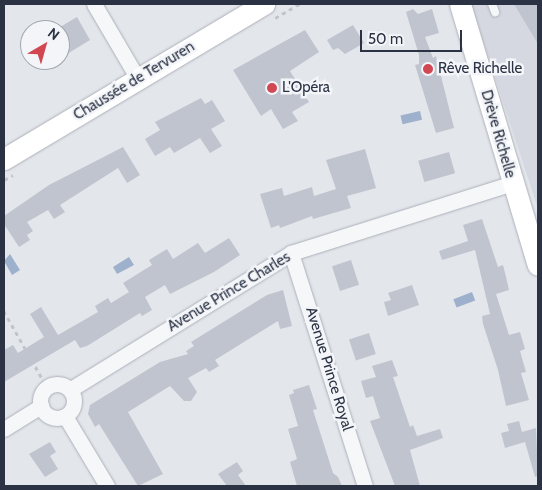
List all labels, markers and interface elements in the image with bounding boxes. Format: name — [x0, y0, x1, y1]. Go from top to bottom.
north arrow — [20, 20, 70, 70]
scale bar — [362, 20, 464, 52]
text: N — [44, 24, 63, 44]
text: 50 m — [368, 30, 403, 48]
street label: Chaussée de Tervuren — [70, 38, 198, 124]
place label: Rêve Richelle — [438, 60, 522, 78]
marker: Rêve Richelle — [422, 63, 434, 75]
place label: L'Opéra — [282, 79, 330, 97]
marker: L'Opéra — [266, 82, 278, 94]
street label: Drève Richelle — [477, 88, 519, 180]
street label: Avenue Prince Charles — [164, 248, 294, 336]
street label: Avenue Prince Royal — [302, 305, 356, 433]

